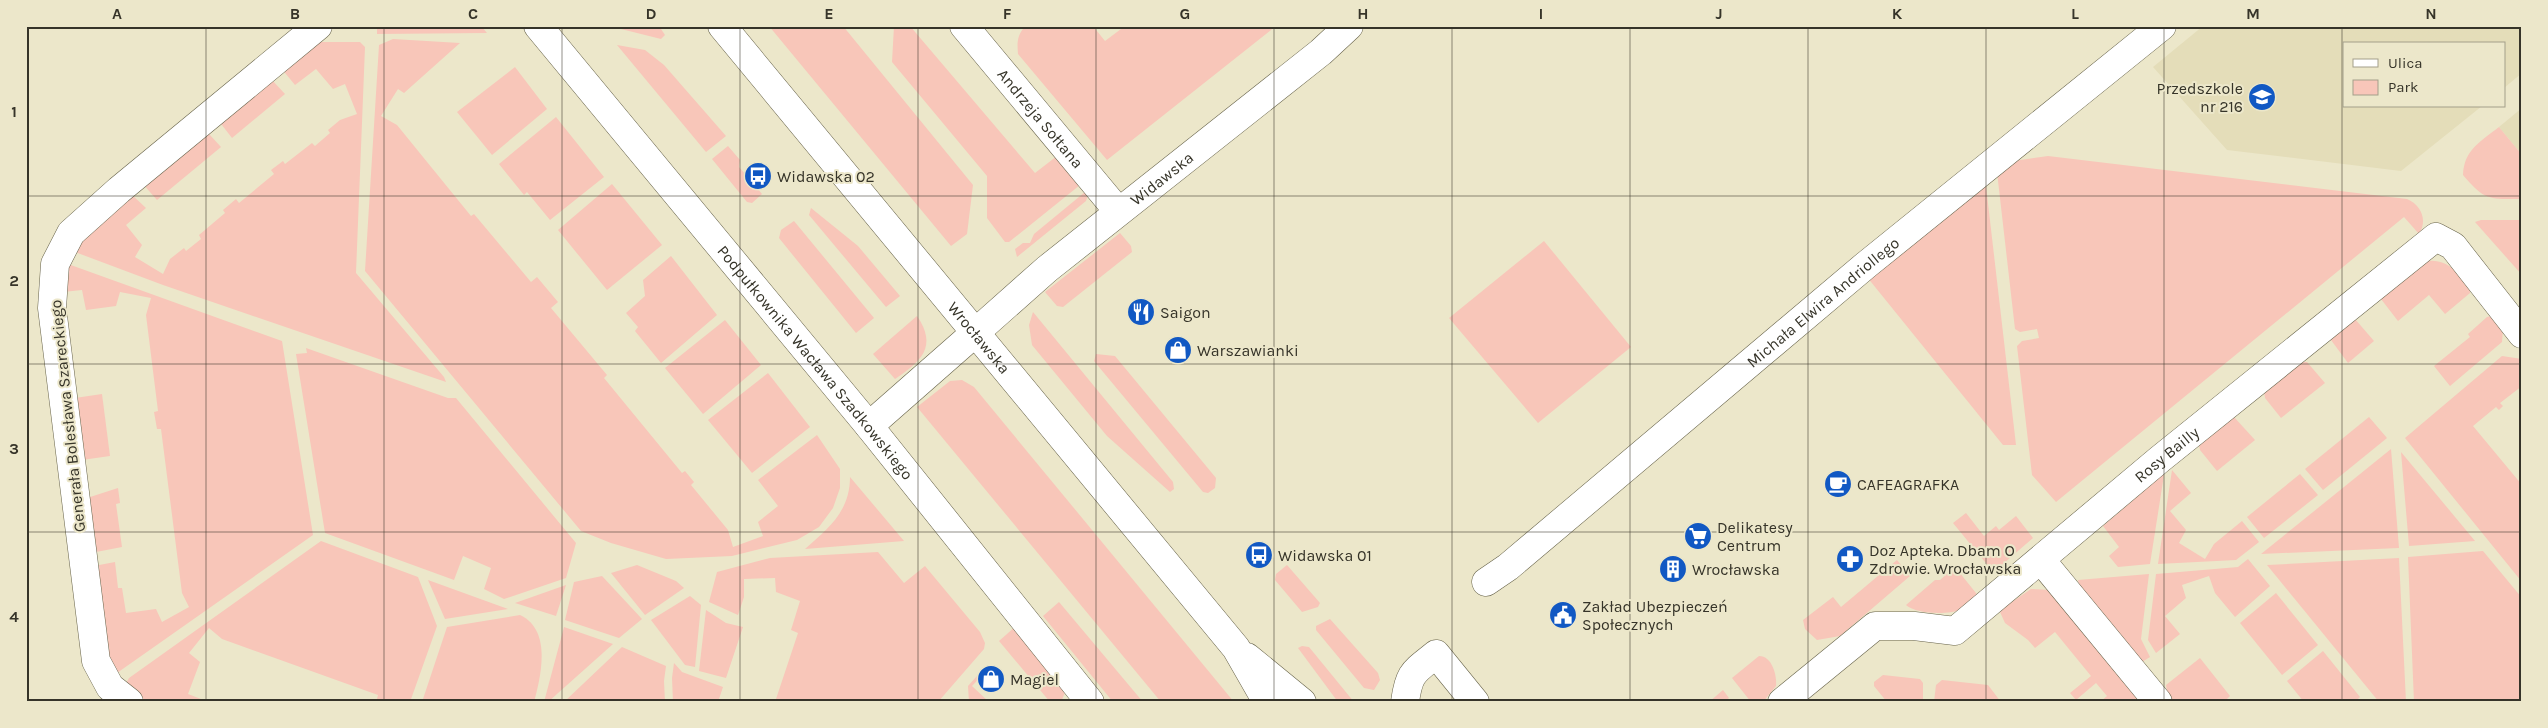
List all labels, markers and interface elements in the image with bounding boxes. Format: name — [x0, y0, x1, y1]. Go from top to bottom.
text: A — [112, 4, 122, 23]
text: B — [290, 4, 300, 23]
text: C — [468, 4, 478, 23]
text: D — [646, 4, 657, 23]
text: E — [824, 4, 834, 23]
text: F — [1003, 4, 1012, 23]
text: G — [1180, 4, 1190, 23]
text: H — [1357, 4, 1369, 23]
text: I — [1539, 4, 1543, 23]
text: J — [1715, 4, 1723, 23]
text: K — [1892, 4, 1903, 23]
text: L — [2071, 4, 2079, 23]
text: M — [2246, 4, 2260, 23]
text: N — [2425, 4, 2437, 23]
legend — [2343, 42, 2506, 108]
text: Ulica — [2388, 54, 2422, 72]
street label: Andrzeja Sołtana — [993, 65, 1087, 172]
text: Park — [2388, 78, 2418, 96]
place label: Przedszkole nr 216 — [2157, 79, 2243, 116]
school or university icon: Przedszkole nr 216 — [2247, 82, 2277, 112]
text: 1 — [11, 102, 17, 121]
street label: Widawska — [1126, 148, 1197, 210]
bus stop icon: Widawska 02 — [743, 161, 773, 191]
place label: Widawska 02 — [777, 167, 875, 186]
street label: Michała Elwira Andriollego — [1743, 233, 1903, 372]
street label: Podpułkownika Wacława Szadkowskiego — [713, 241, 917, 483]
text: 2 — [9, 271, 19, 290]
restaurant icon: Saigon — [1126, 297, 1156, 327]
street label: Wrocławska — [944, 298, 1014, 378]
street label: Generała Bolesława Szareckiego — [46, 299, 89, 533]
place label: Saigon — [1160, 303, 1211, 322]
shop icon: Warszawianki — [1163, 335, 1193, 365]
place label: Warszawianki — [1197, 341, 1299, 360]
street label: Rosy Bailly — [2131, 422, 2203, 487]
text: 3 — [9, 439, 19, 458]
cafe icon: CAFEAGRAFKA — [1823, 469, 1853, 499]
place label: CAFEAGRAFKA — [1857, 475, 1959, 494]
place label: Delikatesy Centrum — [1717, 518, 1793, 555]
supermarket icon: Delikatesy Centrum — [1683, 521, 1713, 551]
bus stop icon: Widawska 01 — [1244, 540, 1274, 570]
place label: Doz Apteka. Dbam O Zdrowie. Wrocławska — [1869, 541, 2021, 578]
pharmacy icon: Doz Apteka. Dbam O Zdrowie. Wrocławska — [1835, 544, 1865, 574]
place label: Widawska 01 — [1278, 546, 1372, 565]
building icon: Wrocławska — [1658, 554, 1688, 584]
place label: Wrocławska — [1692, 560, 1780, 579]
place label: Zakład Ubezpieczeń Społecznych — [1582, 597, 1728, 634]
public building icon: Zakład Ubezpieczeń Społecznych — [1548, 600, 1578, 630]
text: 4 — [9, 607, 19, 626]
shop icon: Magiel — [976, 664, 1006, 694]
place label: Magiel — [1010, 670, 1059, 689]

